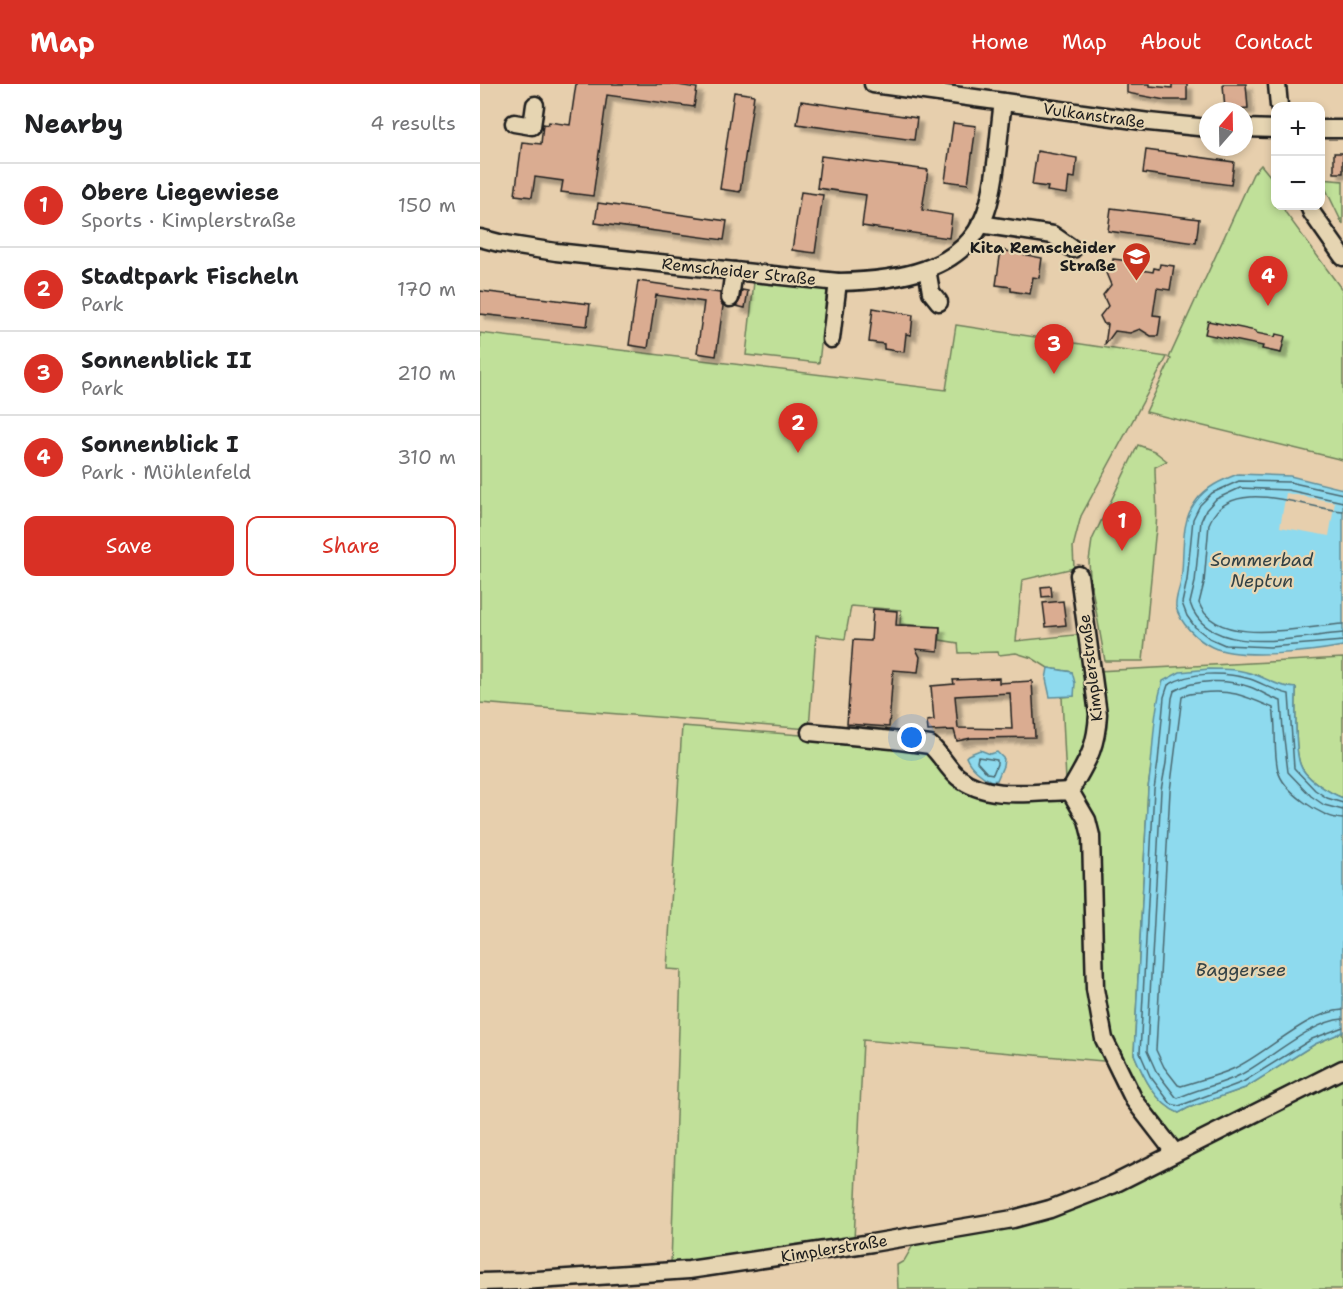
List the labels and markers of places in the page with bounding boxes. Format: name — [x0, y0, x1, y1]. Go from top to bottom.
place label: Kita Remscheider Straße — [970, 237, 1116, 276]
school or university icon: Kita Remscheider Straße — [1121, 240, 1153, 282]
pin: 4 — [1248, 256, 1288, 306]
pin: 3 — [1034, 324, 1074, 374]
pin: 2 — [778, 404, 818, 453]
pin: 1 — [1102, 502, 1142, 551]

